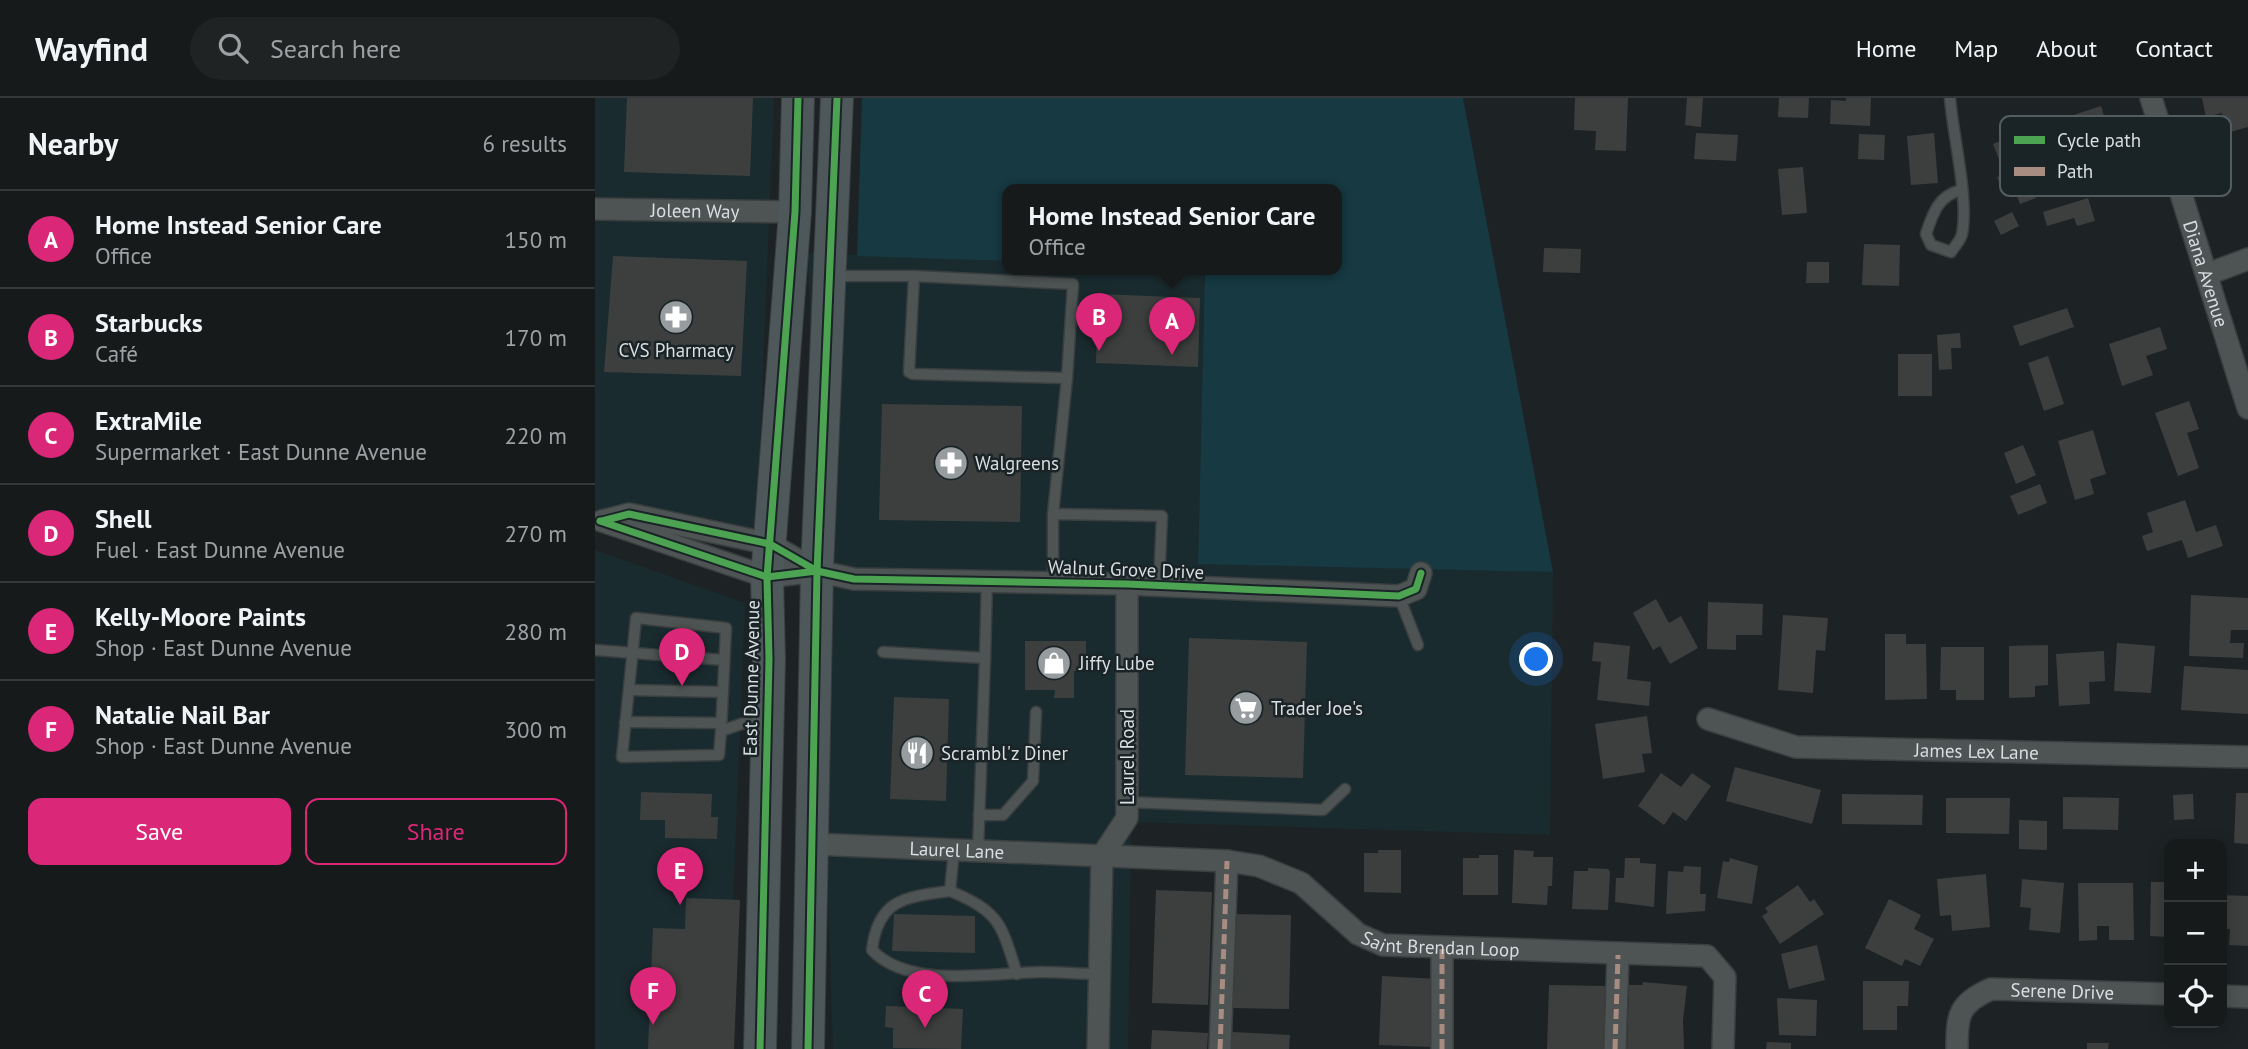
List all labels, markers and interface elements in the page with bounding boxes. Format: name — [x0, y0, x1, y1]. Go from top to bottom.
search box — [190, 17, 680, 80]
text: Wayfind — [35, 27, 148, 70]
icon: search — [214, 29, 252, 67]
text: Search here — [270, 32, 401, 65]
text: Home — [1856, 33, 1916, 64]
text: Map — [1954, 33, 1998, 64]
text: About — [2036, 33, 2097, 64]
text: Contact — [2135, 33, 2213, 64]
legend — [2000, 116, 2231, 196]
text: Nearby — [28, 124, 118, 163]
text: Cycle path — [2057, 128, 2141, 152]
text: 6 results — [483, 129, 567, 158]
text: Path — [2057, 159, 2093, 183]
popup — [1002, 184, 1342, 275]
street label: Joleen Way — [649, 198, 740, 223]
text: Home Instead Senior Care — [1029, 199, 1315, 232]
text: Home Instead Senior Care — [95, 208, 382, 241]
street label: Diana Avenue — [2178, 217, 2234, 330]
text: A — [44, 225, 58, 254]
text: 150 m — [505, 225, 567, 254]
text: Office — [1029, 232, 1086, 261]
text: Office — [95, 241, 152, 270]
pin: B — [1076, 293, 1122, 351]
pin: A — [1149, 297, 1195, 355]
pharmacy icon: CVS Pharmacy — [657, 298, 695, 336]
text: Starbucks — [95, 306, 203, 339]
text: B — [44, 323, 58, 352]
text: 170 m — [505, 323, 567, 352]
place label: CVS Pharmacy — [618, 338, 734, 362]
text: Café — [95, 339, 138, 368]
text: ExtraMile — [95, 404, 202, 437]
text: C — [45, 421, 57, 450]
text: 220 m — [505, 421, 567, 450]
text: Supermarket · East Dunne Avenue — [95, 437, 427, 466]
pharmacy icon: Walgreens — [932, 444, 970, 482]
place label: Walgreens — [975, 451, 1059, 475]
text: Shell — [95, 502, 151, 535]
text: D — [44, 519, 58, 548]
text: 270 m — [505, 519, 567, 548]
text: Fuel · East Dunne Avenue — [95, 535, 345, 564]
street label: Walnut Grove Drive — [1047, 554, 1205, 584]
text: Kelly-Moore Paints — [95, 600, 306, 633]
street label: East Dunne Avenue — [738, 600, 764, 756]
text: E — [45, 617, 57, 646]
text: 280 m — [505, 617, 567, 646]
pin: D — [659, 628, 705, 686]
text: Shop · East Dunne Avenue — [95, 633, 352, 662]
your location — [1519, 642, 1553, 676]
shop icon: Jiffy Lube — [1035, 644, 1073, 682]
place label: Jiffy Lube — [1078, 651, 1155, 675]
supermarket icon: Trader Joe's — [1227, 689, 1265, 727]
place label: Trader Joe's — [1271, 696, 1363, 720]
text: Natalie Nail Bar — [95, 698, 270, 731]
street label: Laurel Road — [1115, 709, 1139, 805]
text: F — [45, 715, 57, 744]
text: 300 m — [505, 715, 567, 744]
text: Shop · East Dunne Avenue — [95, 731, 352, 760]
restaurant icon: Scrambl'z Diner — [898, 734, 936, 772]
street label: James Lex Lane — [1913, 738, 2039, 764]
place label: Scrambl'z Diner — [941, 741, 1068, 765]
button: Save — [28, 798, 291, 865]
button: Share — [305, 798, 567, 865]
street label: Laurel Lane — [909, 836, 1005, 864]
map controls — [2164, 839, 2227, 1028]
button: + — [2164, 839, 2227, 902]
pin: E — [657, 847, 703, 905]
button: − — [2164, 902, 2227, 965]
street label: Saint Brendan Loop — [1358, 925, 1520, 962]
button: locate — [2164, 965, 2227, 1028]
pin: F — [630, 967, 676, 1025]
pin: C — [902, 970, 948, 1028]
street label: Serene Drive — [2010, 978, 2114, 1004]

